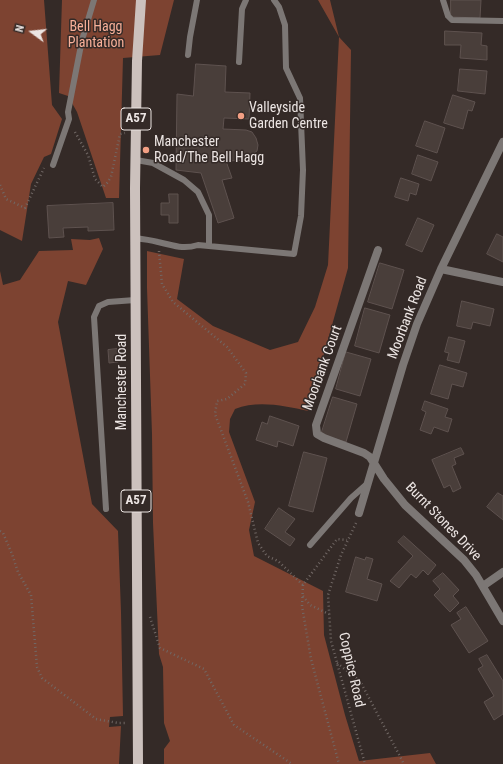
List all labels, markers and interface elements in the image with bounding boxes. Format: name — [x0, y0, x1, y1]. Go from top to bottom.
north arrow — [12, 12, 52, 52]
park label: Bell Hagg Plantation — [68, 19, 124, 52]
text: N — [13, 24, 27, 34]
place label: Valleyside Garden Centre — [249, 100, 328, 132]
road number: A57 — [121, 108, 151, 130]
marker: Valleyside Garden Centre — [236, 111, 246, 121]
place label: Manchester Road/The Bell Hagg — [154, 134, 264, 166]
marker: Manchester Road/The Bell Hagg — [141, 145, 151, 155]
street label: Moorbank Road — [385, 274, 431, 362]
street label: Moorbank Court — [300, 323, 346, 413]
street label: Manchester Road — [114, 334, 130, 430]
street label: Burnt Stones Drive — [402, 479, 484, 565]
road number: A57 — [121, 490, 151, 512]
street label: Coppice Road — [334, 631, 368, 709]

